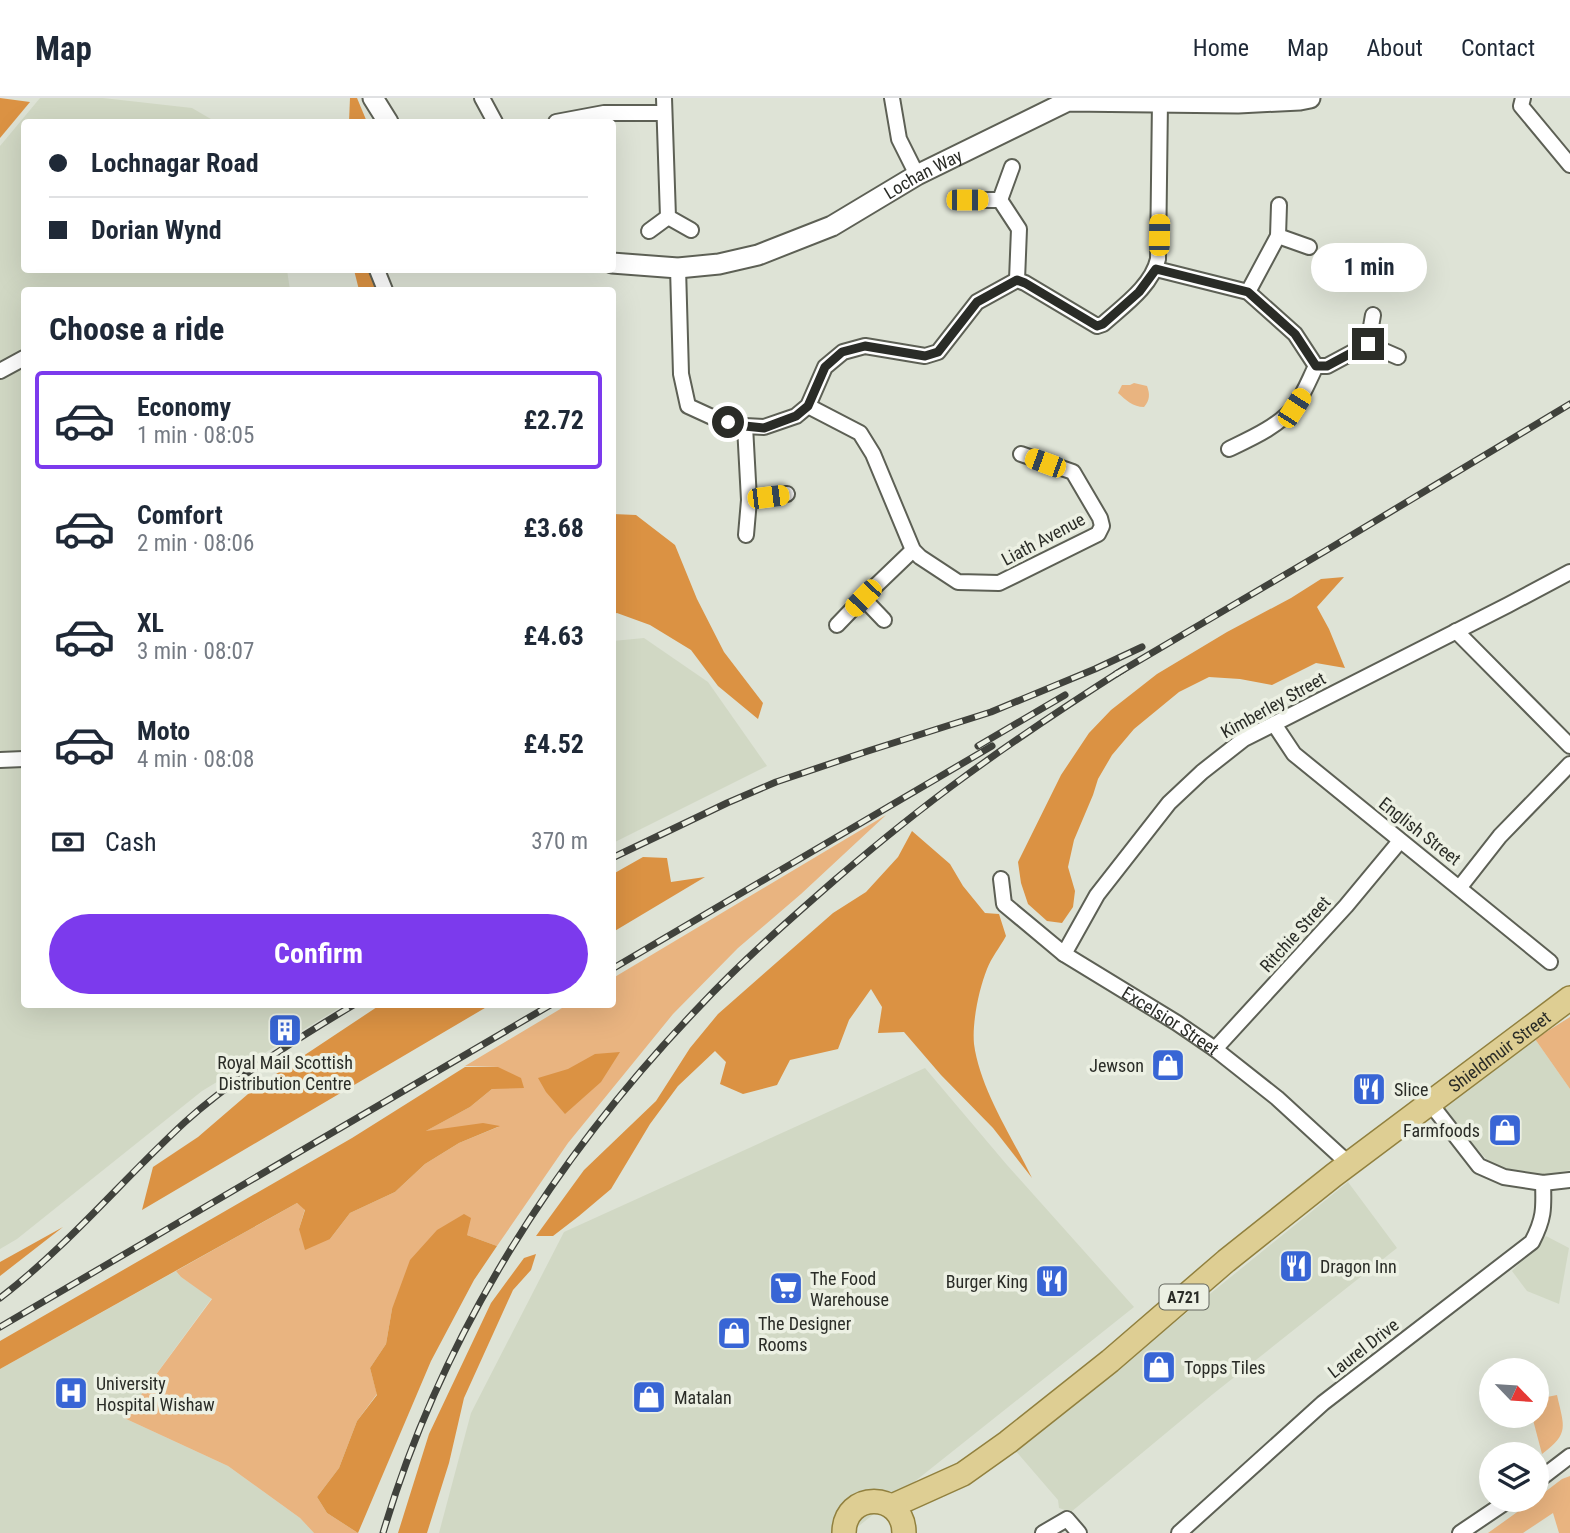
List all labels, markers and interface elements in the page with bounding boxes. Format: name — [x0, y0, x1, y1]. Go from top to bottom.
text: Map — [35, 29, 92, 68]
text: Home — [1193, 34, 1249, 62]
text: Map — [1287, 34, 1329, 62]
text: About — [1367, 34, 1423, 62]
text: Contact — [1461, 34, 1535, 62]
street label: Lochan Way — [880, 144, 966, 203]
text: Lochnagar Road — [91, 148, 259, 178]
car — [947, 190, 989, 211]
car — [1149, 214, 1170, 256]
text: Dorian Wynd — [91, 215, 222, 245]
callout: 1 min — [1310, 243, 1426, 292]
text: 1 min — [1343, 254, 1395, 281]
text: Choose a ride — [49, 310, 224, 348]
route end — [1352, 328, 1384, 360]
car — [1274, 385, 1315, 431]
icon: car — [53, 389, 116, 452]
text: Economy — [137, 392, 231, 422]
text: £2.72 — [523, 405, 584, 435]
route start — [712, 406, 744, 438]
text: 1 min · 08:05 — [137, 422, 254, 449]
car — [1022, 446, 1069, 480]
car — [746, 484, 791, 510]
icon: car — [53, 497, 116, 560]
text: Comfort — [137, 500, 223, 530]
street label: Liath Avenue — [998, 508, 1088, 570]
text: £3.68 — [523, 513, 584, 543]
text: 2 min · 08:06 — [137, 530, 254, 557]
car — [841, 576, 886, 620]
icon: car — [53, 605, 116, 668]
text: XL — [137, 608, 164, 638]
text: £4.63 — [523, 621, 584, 651]
text: 3 min · 08:07 — [137, 638, 254, 665]
street label: Kimberley Street — [1217, 668, 1329, 742]
icon: car — [53, 713, 116, 776]
text: Moto — [137, 716, 190, 746]
text: £4.52 — [523, 729, 584, 759]
text: 4 min · 08:08 — [137, 746, 254, 773]
street label: English Street — [1375, 793, 1465, 869]
icon: cash — [49, 823, 87, 861]
text: Cash — [105, 827, 157, 857]
text: 370 m — [531, 828, 588, 855]
street label: Ritchie Street — [1255, 892, 1335, 976]
button: Confirm — [49, 914, 588, 994]
street label: Excelsior Street — [1119, 982, 1224, 1059]
street label: Shieldmuir Street — [1444, 1006, 1554, 1096]
building icon: Royal Mail Scottish Distribution Centre — [266, 1011, 304, 1049]
shop icon: Jewson — [1149, 1046, 1187, 1084]
place label: Royal Mail Scottish Distribution Centre — [217, 1052, 353, 1094]
place label: Jewson — [1089, 1055, 1144, 1076]
restaurant icon: Slice — [1350, 1070, 1388, 1108]
place label: Slice — [1394, 1079, 1428, 1100]
shop icon: Farmfoods — [1486, 1111, 1524, 1149]
place label: Farmfoods — [1403, 1120, 1480, 1141]
restaurant icon: Dragon Inn — [1277, 1247, 1315, 1285]
place label: Dragon Inn — [1320, 1256, 1397, 1277]
restaurant icon: Burger King — [1033, 1262, 1071, 1300]
place label: The Food Warehouse — [810, 1268, 889, 1310]
supermarket icon: The Food Warehouse — [767, 1269, 805, 1307]
place label: Burger King — [946, 1271, 1028, 1292]
road number: A721 — [1160, 1284, 1208, 1310]
place label: The Designer Rooms — [758, 1313, 852, 1355]
shop icon: The Designer Rooms — [715, 1314, 753, 1352]
street label: Laurel Drive — [1324, 1314, 1402, 1382]
shop icon: Topps Tiles — [1140, 1348, 1178, 1386]
place label: Topps Tiles — [1184, 1357, 1266, 1378]
north arrow — [1479, 1358, 1549, 1428]
map controls — [1479, 1358, 1549, 1512]
place label: University Hospital Wishaw — [96, 1373, 215, 1415]
hospital icon: University Hospital Wishaw — [52, 1374, 90, 1412]
shop icon: Matalan — [630, 1378, 668, 1416]
place label: Matalan — [674, 1387, 732, 1408]
button: layers — [1479, 1442, 1549, 1512]

